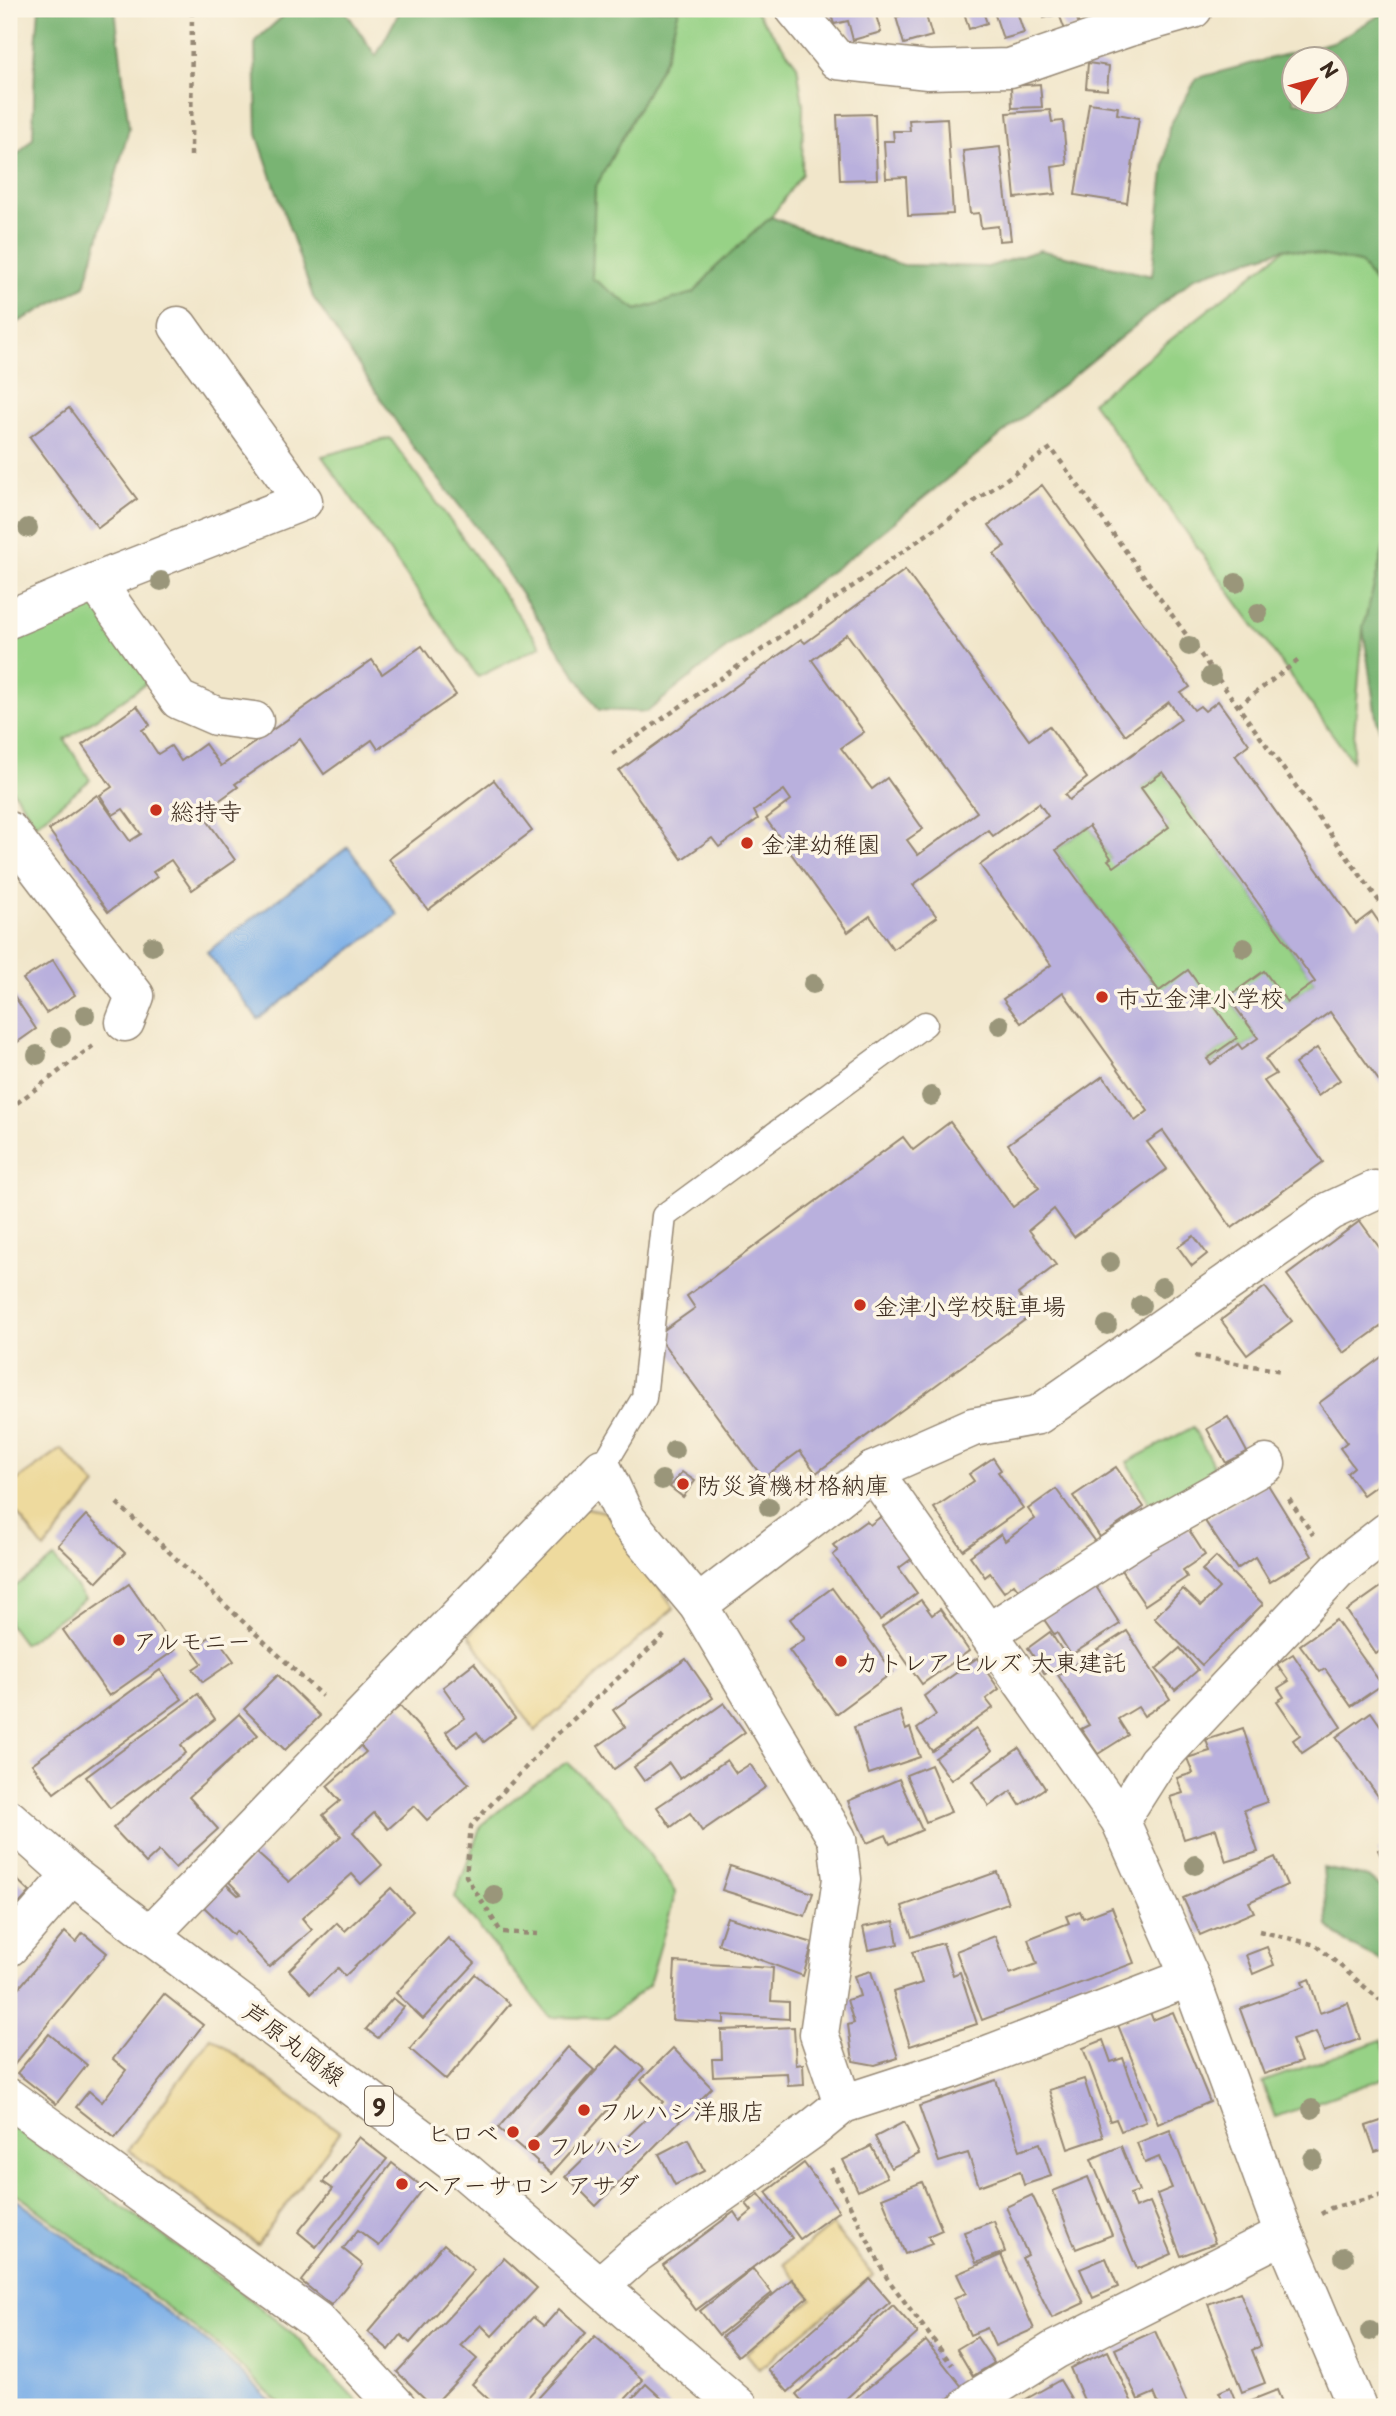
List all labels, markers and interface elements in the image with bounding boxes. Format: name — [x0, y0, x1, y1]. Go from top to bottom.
north arrow — [1280, 46, 1350, 116]
text: N — [1314, 55, 1345, 84]
place label: 総持寺 — [170, 792, 242, 828]
marker: 総持寺 — [148, 802, 164, 818]
place label: 金津幼稚園 — [761, 825, 881, 861]
marker: 金津幼稚園 — [739, 835, 755, 851]
place label: 市立金津小学校 — [1116, 979, 1284, 1015]
marker: 市立金津小学校 — [1094, 989, 1110, 1005]
place label: 金津小学校駐車場 — [874, 1287, 1066, 1323]
marker: 金津小学校駐車場 — [852, 1297, 868, 1313]
place label: 防災資機材格納庫 — [697, 1466, 889, 1502]
marker: 防災資機材格納庫 — [675, 1476, 691, 1492]
place label: アルモニー — [133, 1622, 251, 1658]
marker: アルモニー — [111, 1632, 127, 1648]
place label: カトレアヒルズ 大東建託 — [855, 1643, 1126, 1679]
marker: カトレアヒルズ 大東建託 — [833, 1653, 849, 1669]
street label: 芦原丸岡線 — [236, 1993, 354, 2093]
road number: 9 — [365, 2086, 393, 2126]
place label: フルハシ洋服店 — [598, 2092, 765, 2128]
marker: フルハシ洋服店 — [576, 2102, 592, 2118]
place label: ヒロベ — [427, 2114, 499, 2150]
marker: ヒロベ — [505, 2124, 521, 2140]
place label: フルハシ — [548, 2127, 643, 2163]
marker: フルハシ — [526, 2137, 542, 2153]
place label: ヘアーサロン アサダ — [416, 2166, 640, 2202]
marker: ヘアーサロン アサダ — [394, 2176, 410, 2192]

